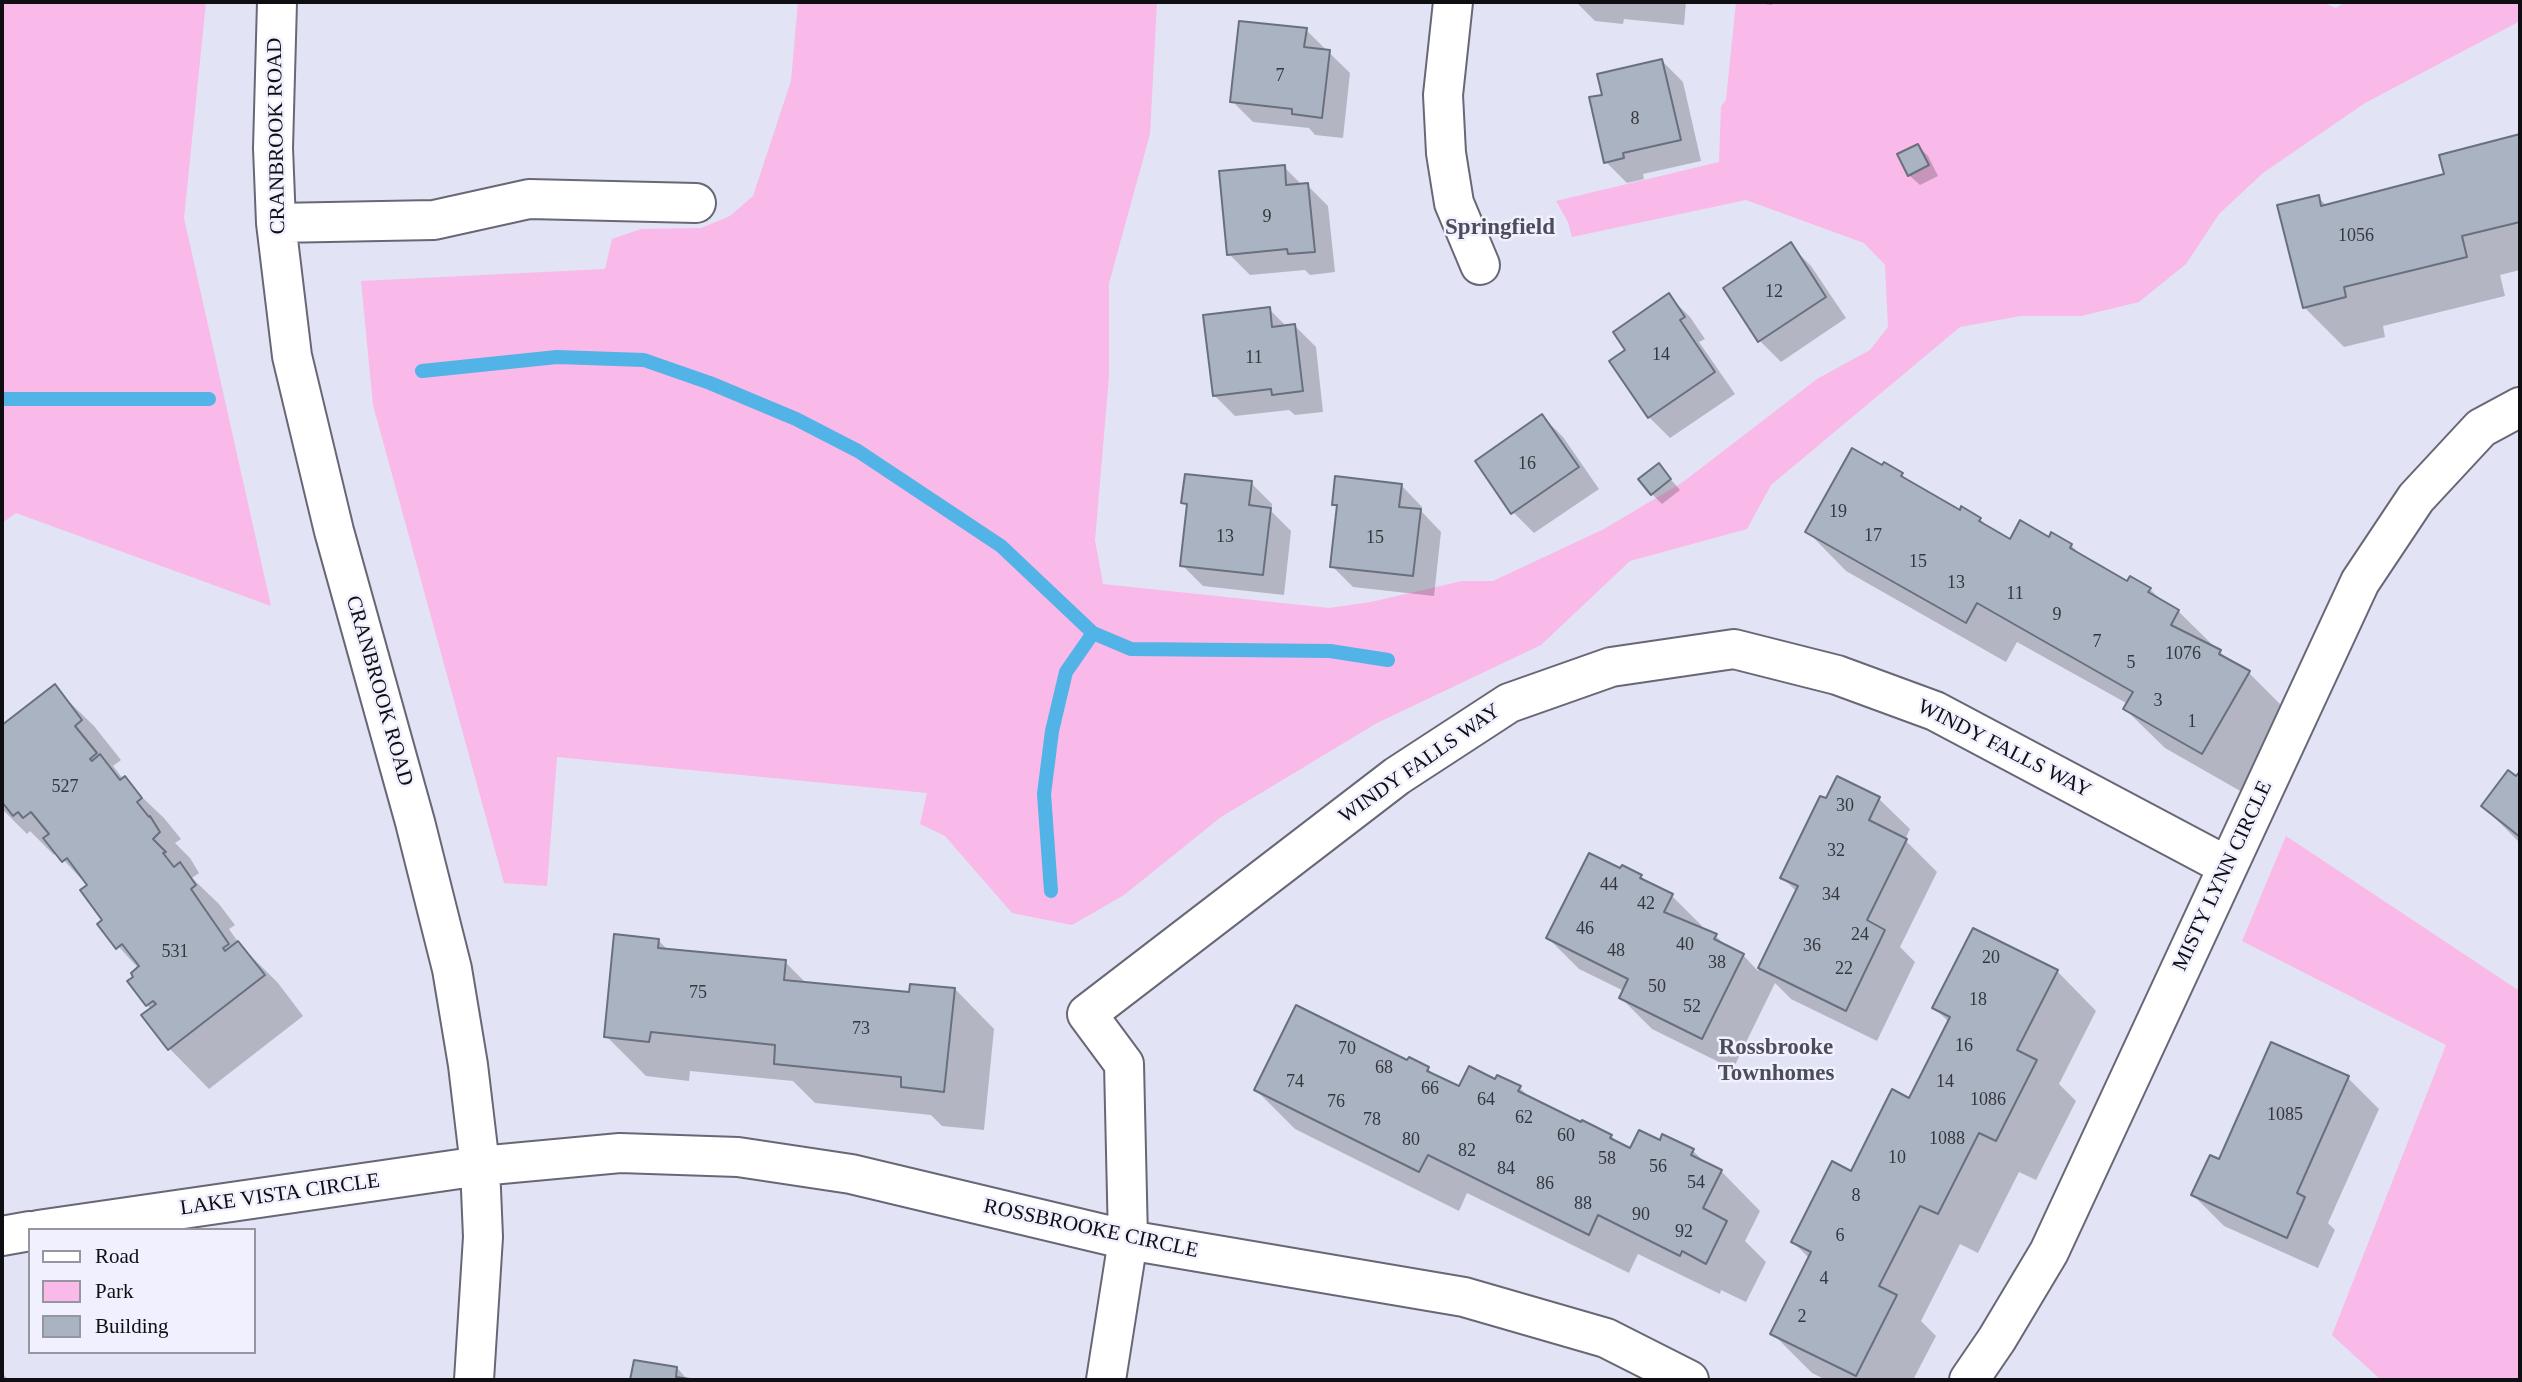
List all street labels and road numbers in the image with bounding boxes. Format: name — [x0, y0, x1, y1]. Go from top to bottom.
street label: CRANBROOK ROAD — [263, 37, 291, 235]
street label: CRANBROOK ROAD — [340, 593, 418, 789]
street label: WINDY FALLS WAY — [1913, 694, 2095, 804]
street label: WINDY FALLS WAY — [1334, 699, 1506, 829]
street label: MISTY LYNN CIRCLE — [2168, 777, 2278, 975]
street label: LAKE VISTA CIRCLE — [179, 1169, 381, 1221]
street label: ROSSBROOKE CIRCLE — [981, 1194, 1201, 1264]

